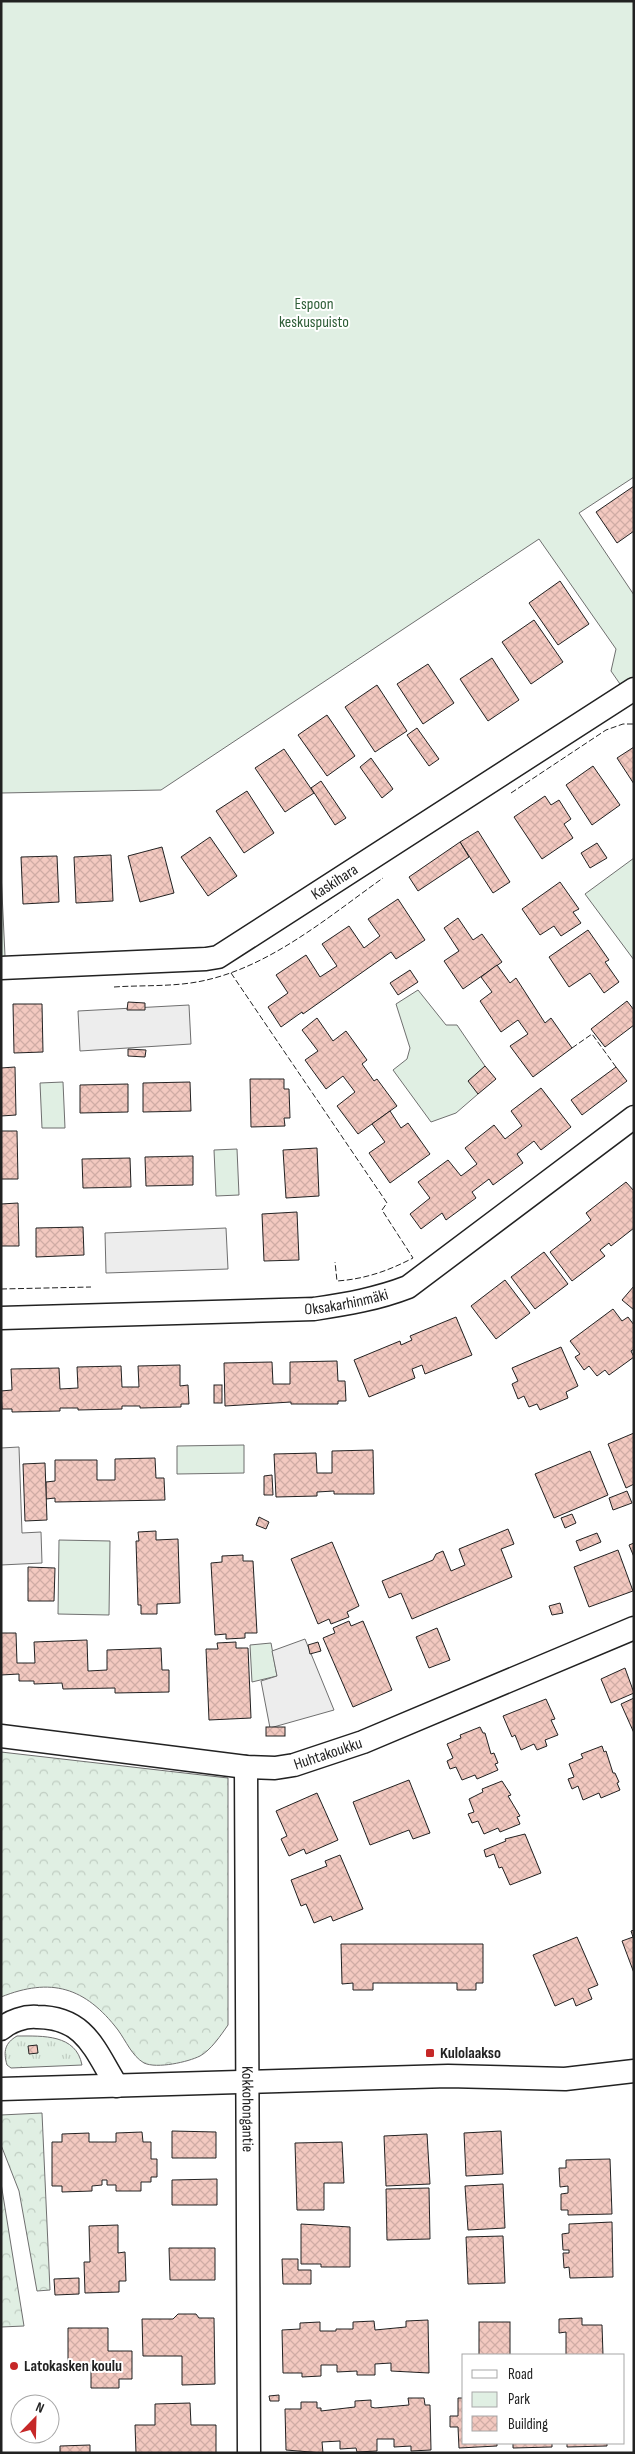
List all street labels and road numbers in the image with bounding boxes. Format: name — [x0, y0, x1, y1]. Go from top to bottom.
street label: Kaskihara — [308, 860, 361, 904]
street label: Oksakarhinmäki — [304, 1285, 390, 1319]
street label: Huhtakoukku — [291, 1733, 365, 1774]
street label: Kokkohongantie — [238, 2066, 257, 2152]

